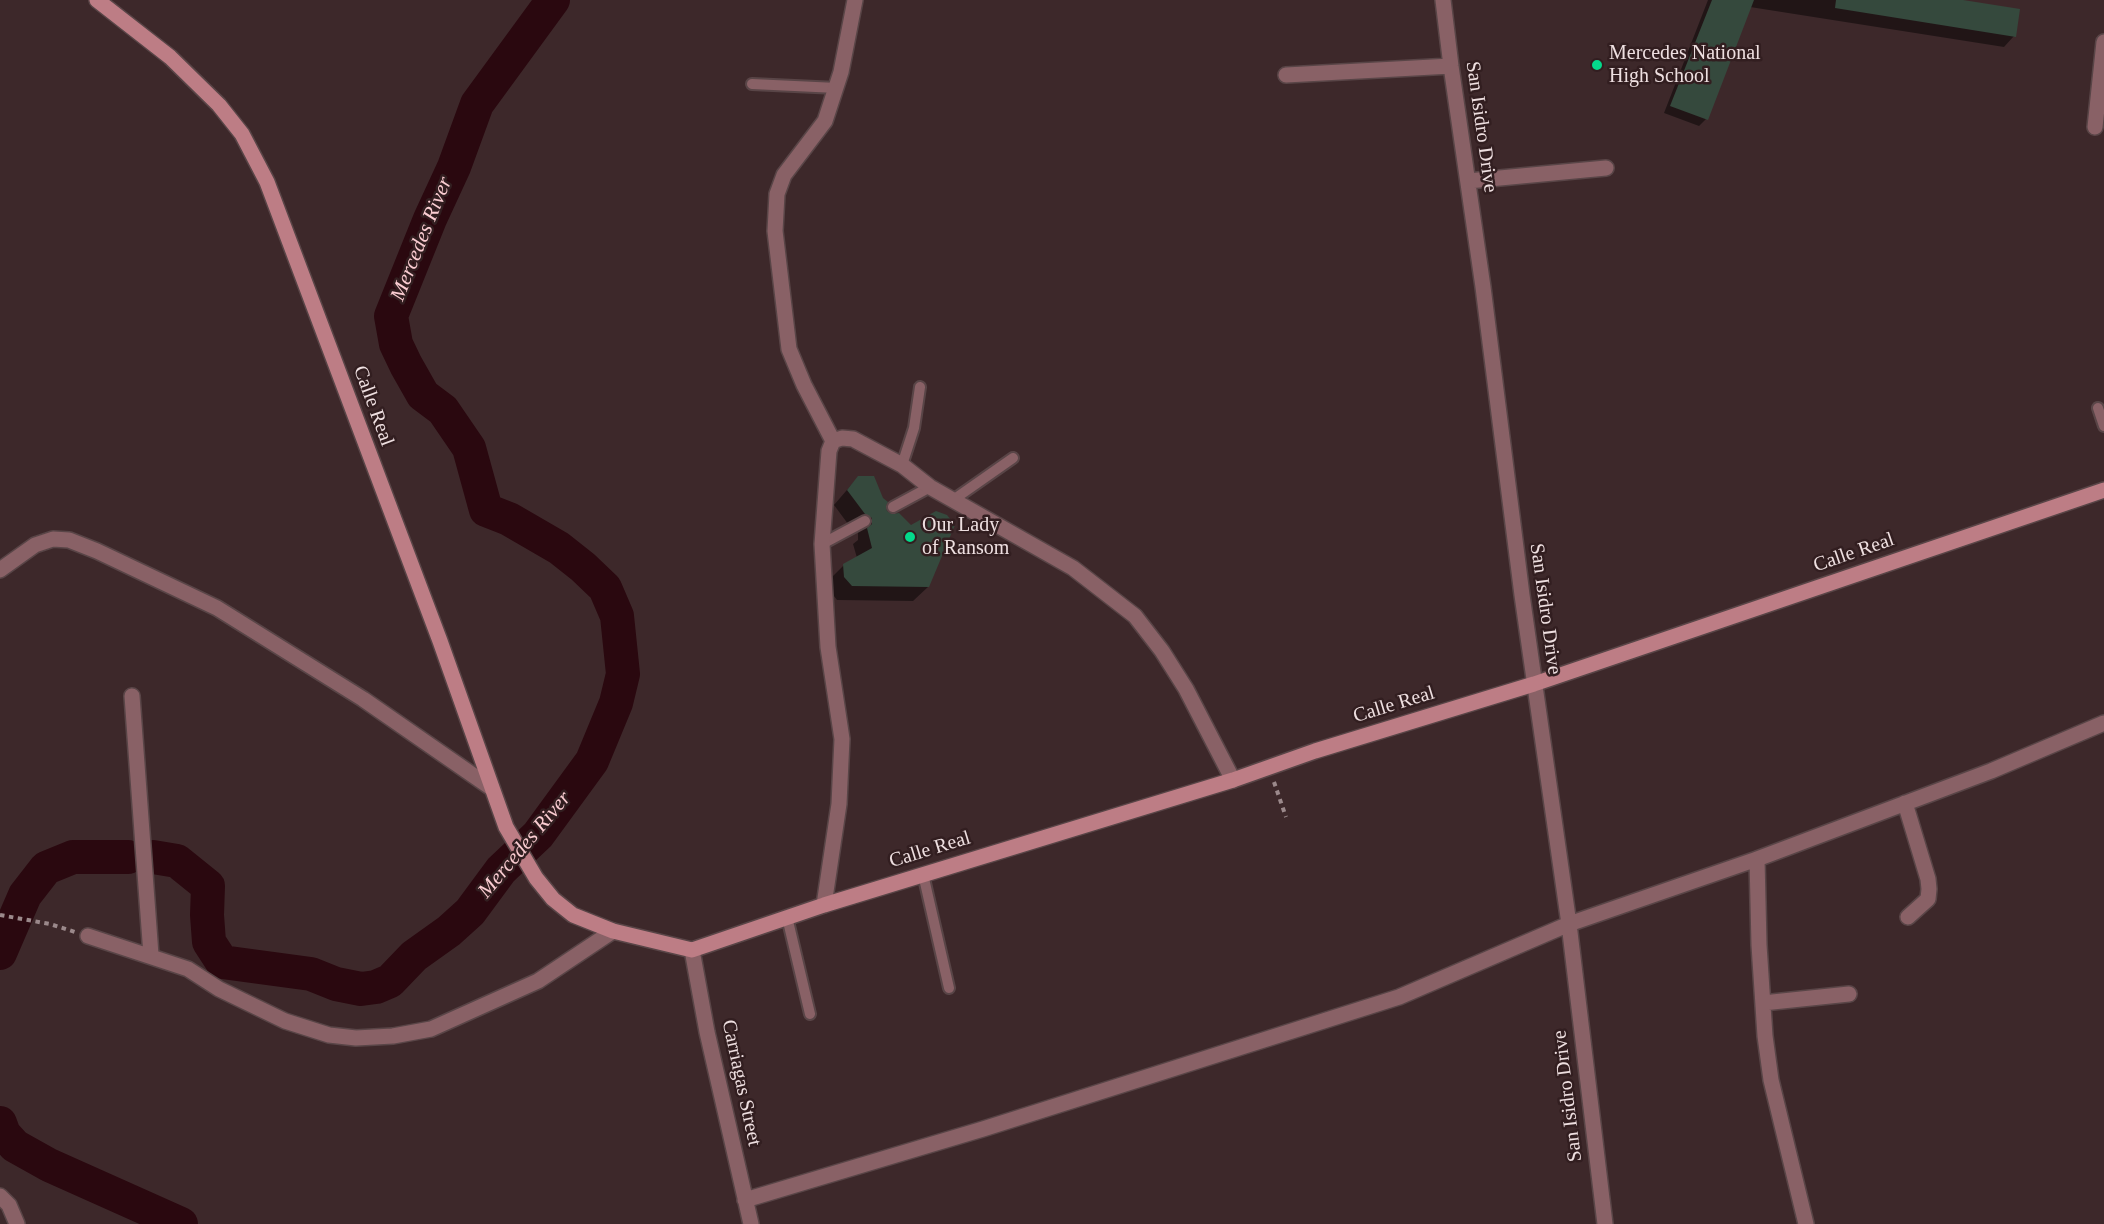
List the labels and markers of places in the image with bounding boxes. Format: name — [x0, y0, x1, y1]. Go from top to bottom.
place label: Mercedes National High School — [1609, 42, 1761, 89]
marker: Mercedes National High School — [1590, 58, 1604, 72]
place label: Our Lady of Ransom — [922, 514, 1009, 561]
marker: Our Lady of Ransom — [903, 530, 917, 544]

